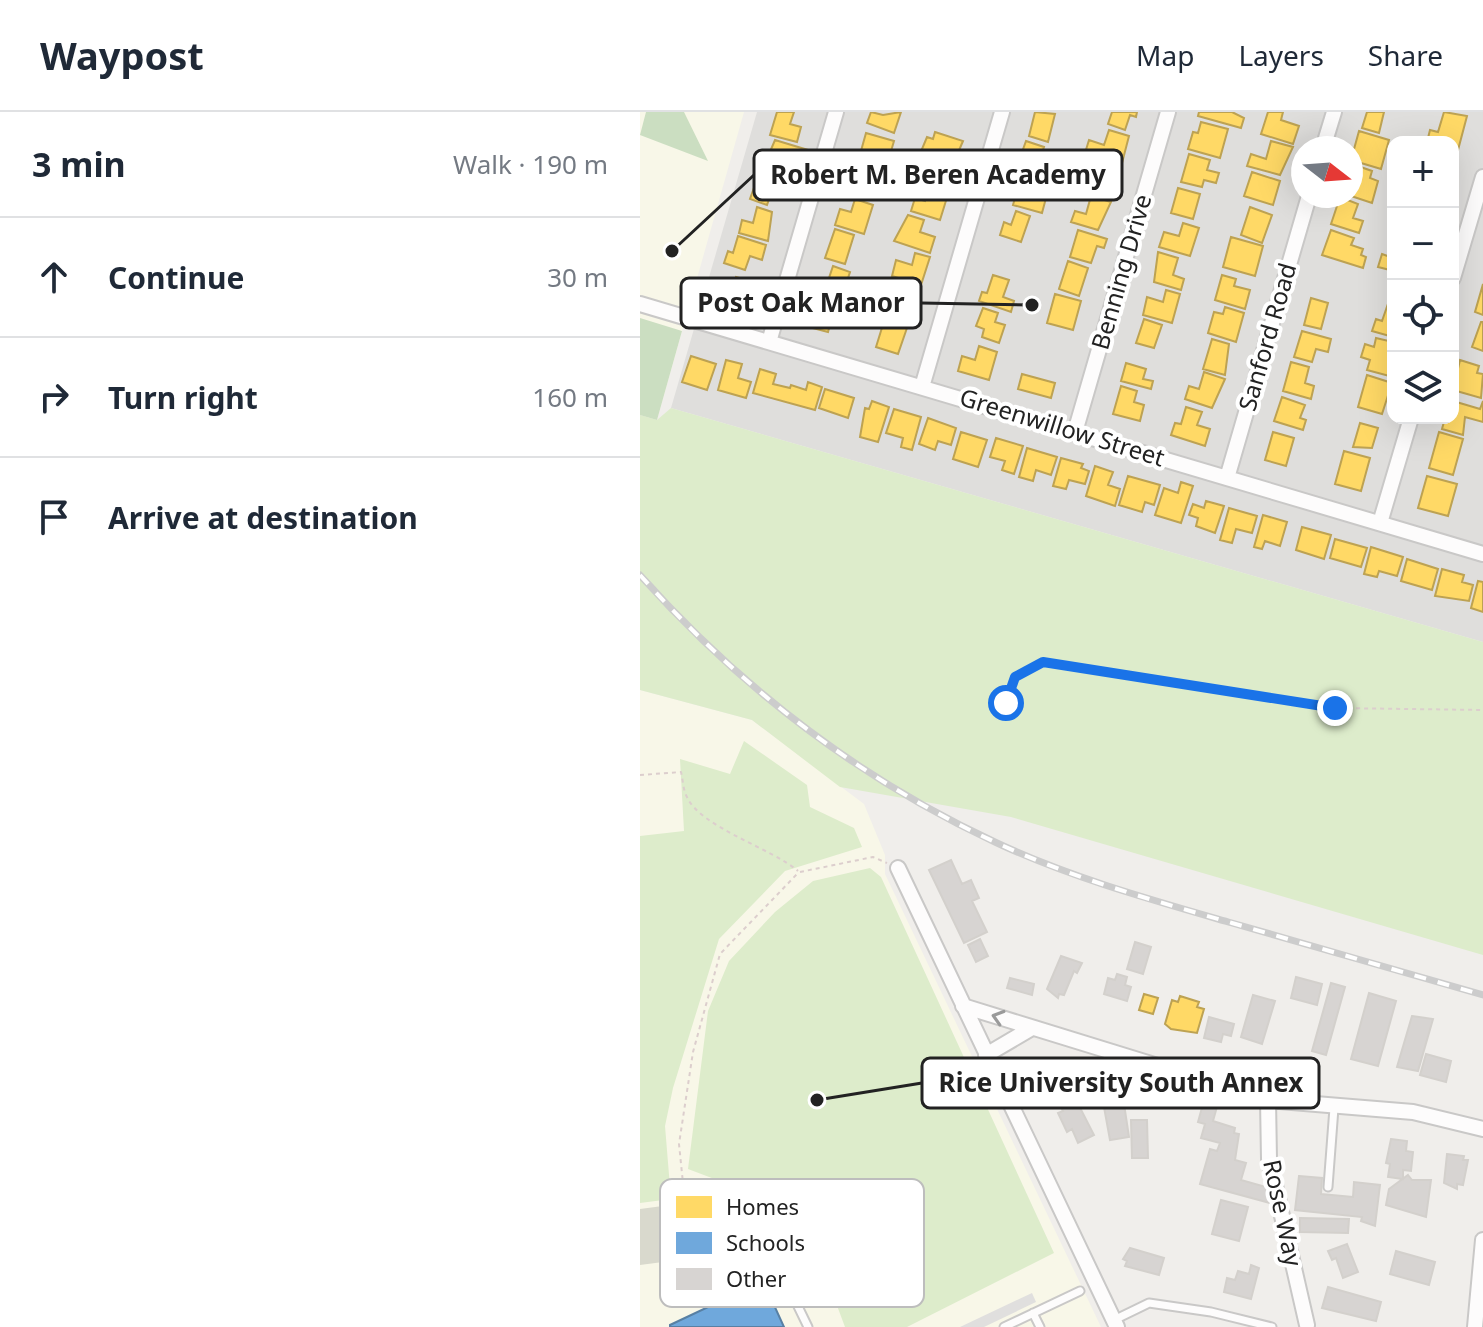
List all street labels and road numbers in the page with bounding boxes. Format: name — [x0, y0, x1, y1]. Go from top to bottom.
street label: Benning Drive — [1083, 190, 1158, 353]
street label: Sanford Road — [1230, 259, 1303, 414]
street label: Greenwillow Street — [956, 380, 1169, 473]
street label: Rose Way — [1256, 1156, 1311, 1270]

